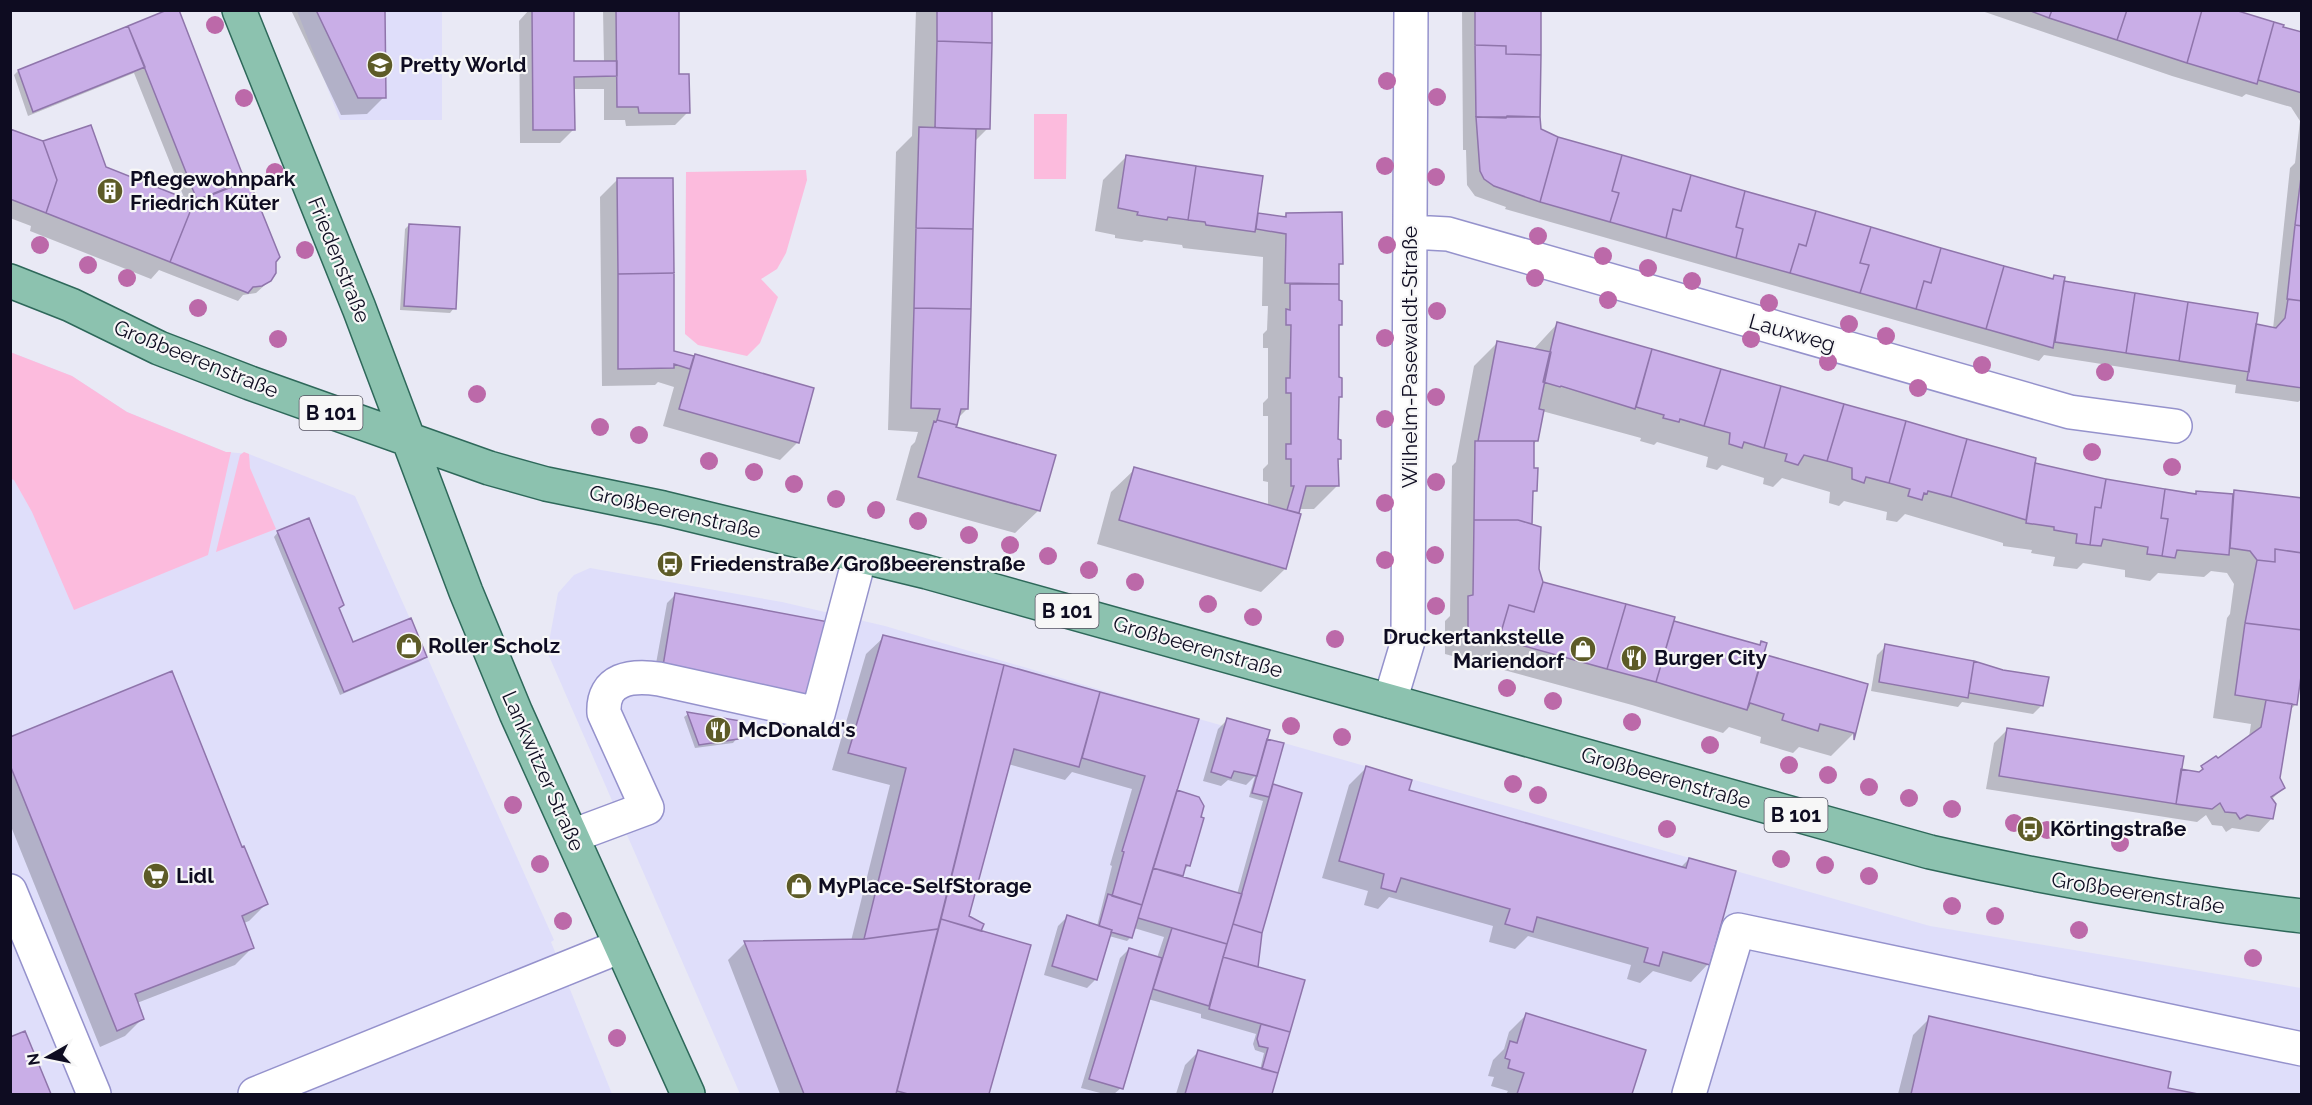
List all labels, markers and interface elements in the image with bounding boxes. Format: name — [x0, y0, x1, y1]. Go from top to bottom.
school or university icon: Pretty World — [365, 50, 395, 80]
place label: Pretty World — [400, 52, 527, 77]
place label: Pflegewohnpark Friedrich Küter — [130, 166, 296, 215]
building icon: Pflegewohnpark Friedrich Küter — [95, 176, 125, 206]
street label: Friedenstraße — [303, 193, 376, 326]
street label: Wilhelm-Pasewaldt-Straße — [1397, 226, 1422, 488]
street label: Lauxweg — [1746, 308, 1838, 357]
street label: Großbeerenstraße — [110, 314, 282, 403]
road number: B 101 — [300, 396, 362, 430]
street label: Großbeerenstraße — [587, 480, 763, 543]
bus stop icon: Friedenstraße/Großbeerenstraße — [655, 549, 685, 579]
place label: Friedenstraße/Großbeerenstraße — [690, 551, 1026, 576]
road number: B 101 — [1036, 594, 1098, 628]
street label: Großbeerenstraße — [1110, 610, 1286, 683]
place label: Druckertankstelle Mariendorf — [1383, 624, 1565, 673]
shop icon: Roller Scholz — [394, 631, 424, 661]
place label: Roller Scholz — [428, 633, 560, 658]
shop icon: Druckertankstelle Mariendorf — [1568, 634, 1598, 664]
restaurant icon: Burger City — [1619, 643, 1649, 673]
place label: Burger City — [1654, 645, 1768, 670]
street label: Lankwitzer Straße — [497, 687, 590, 855]
restaurant icon: McDonald's — [703, 715, 733, 745]
place label: McDonald's — [738, 717, 856, 742]
street label: Großbeerenstraße — [1578, 741, 1754, 814]
road number: B 101 — [1764, 798, 1828, 832]
bus stop icon: Körtingstraße — [2015, 814, 2045, 844]
place label: Körtingstraße — [2050, 816, 2187, 841]
supermarket icon: Lidl — [141, 861, 171, 891]
place label: Lidl — [176, 863, 214, 888]
street label: Großbeerenstraße — [2050, 866, 2227, 919]
shop icon: MyPlace-SelfStorage — [784, 871, 814, 901]
place label: MyPlace-SelfStorage — [818, 873, 1032, 898]
north arrow — [18, 1027, 78, 1087]
text: N — [23, 1052, 44, 1067]

